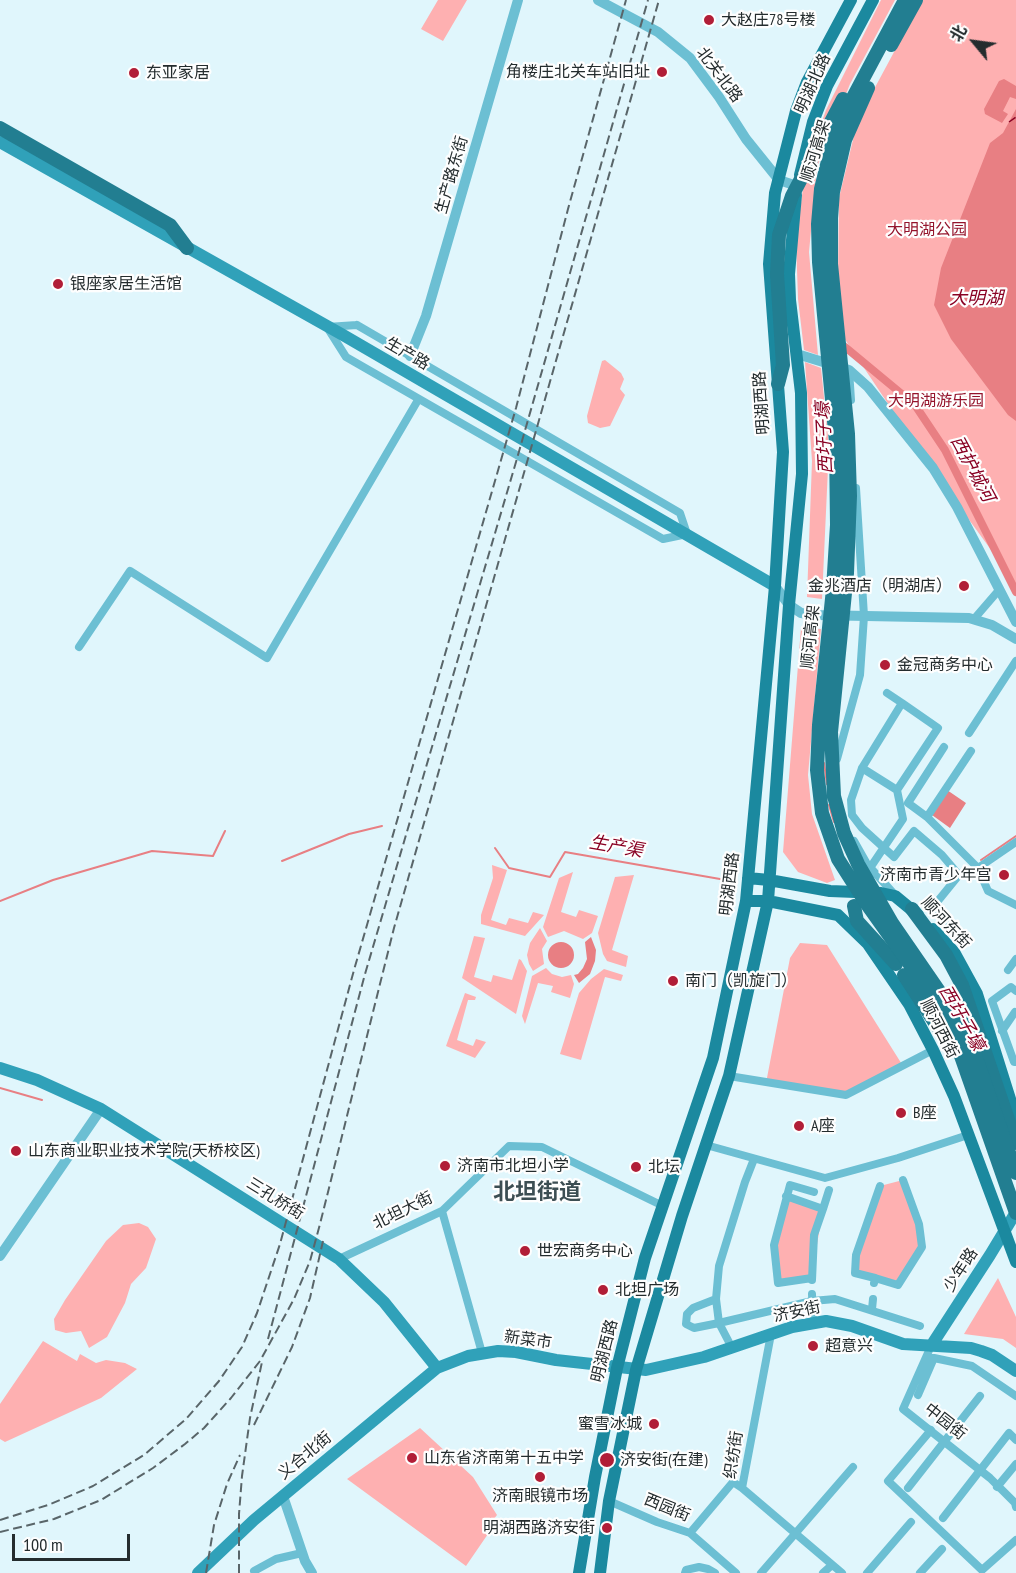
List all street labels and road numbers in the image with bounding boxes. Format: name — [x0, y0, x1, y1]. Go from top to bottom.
street label: 北关北路 — [692, 44, 746, 106]
street label: 明湖北路 — [791, 51, 835, 117]
street label: 顺河高架 — [797, 118, 835, 184]
street label: 生产路东街 — [432, 134, 472, 216]
street label: 生产路 — [381, 334, 433, 374]
street label: 明湖西路 — [750, 370, 774, 436]
street label: 顺河高架 — [798, 604, 824, 670]
street label: 明湖西路 — [717, 851, 743, 917]
street label: 顺河东街 — [917, 893, 975, 953]
street label: 顺河西街 — [916, 996, 962, 1062]
street label: 三孔桥街 — [243, 1174, 307, 1224]
street label: 北坦大街 — [370, 1188, 436, 1234]
street label: 少年路 — [940, 1245, 982, 1295]
street label: 济安街 — [772, 1298, 822, 1326]
street label: 明湖西路 — [588, 1318, 622, 1384]
street label: 新菜市 — [503, 1327, 553, 1353]
street label: 中园街 — [920, 1400, 970, 1444]
street label: 义合北街 — [274, 1428, 336, 1484]
street label: 织纺街 — [721, 1430, 747, 1480]
street label: 西园街 — [641, 1490, 693, 1526]

